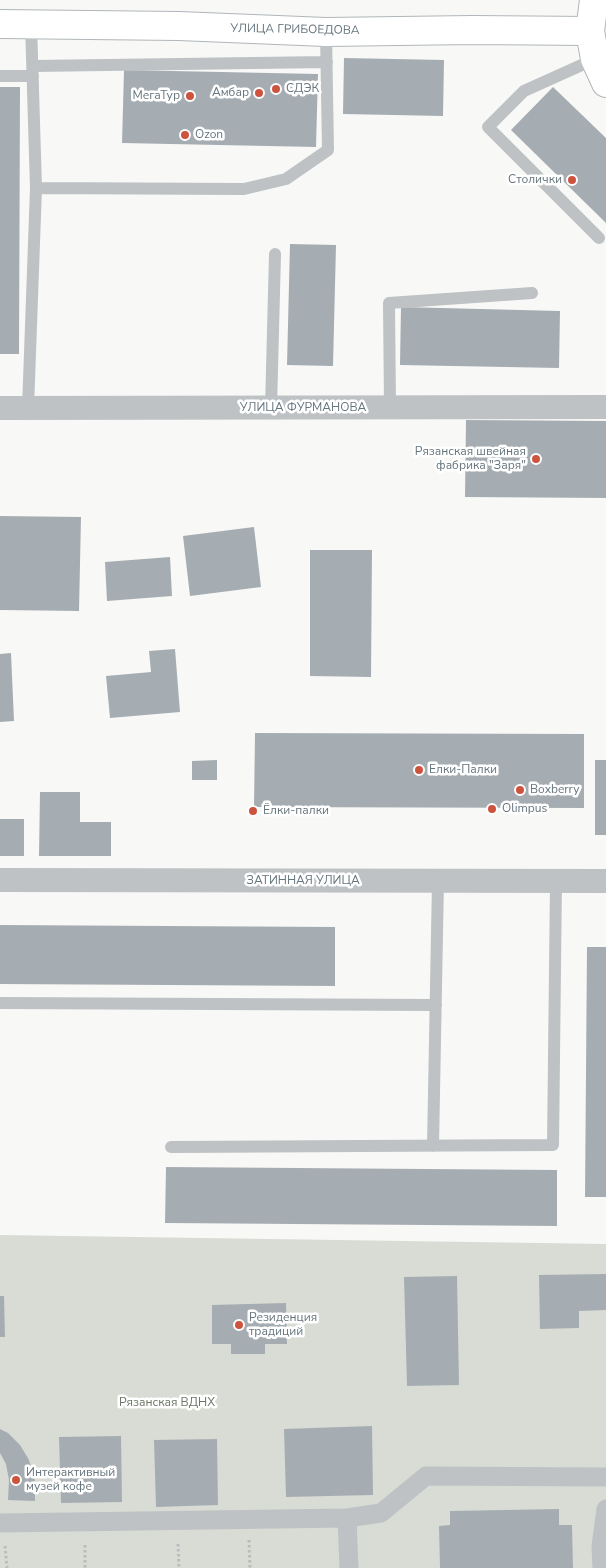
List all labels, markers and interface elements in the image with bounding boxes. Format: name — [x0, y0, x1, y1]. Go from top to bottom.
street label: УЛИЦА ГРИБОЕДОВА — [230, 22, 360, 38]
place label: СДЭК — [286, 82, 319, 96]
marker: СДЭК — [270, 83, 282, 95]
place label: Амбар — [212, 86, 249, 100]
marker: Амбар — [253, 87, 265, 99]
place label: МегаТур — [132, 89, 180, 103]
marker: МегаТур — [184, 90, 196, 102]
place label: Ozon — [195, 128, 223, 142]
marker: Ozon — [179, 129, 191, 141]
place label: Столички — [508, 173, 562, 187]
marker: Столички — [566, 174, 578, 186]
street label: УЛИЦА ФУРМАНОВА — [240, 401, 366, 415]
place label: Рязанская швейная фабрика "Заря" — [415, 445, 526, 473]
marker: Рязанская швейная фабрика "Заря" — [530, 453, 542, 465]
place label: Елки-Палки — [429, 763, 497, 777]
marker: Елки-Палки — [413, 764, 425, 776]
place label: Boxberry — [530, 783, 579, 797]
marker: Boxberry — [514, 784, 526, 796]
place label: Olimpus — [502, 802, 547, 816]
marker: Olimpus — [486, 803, 498, 815]
place label: Ёлки-палки — [263, 804, 329, 818]
marker: Ёлки-палки — [247, 805, 259, 817]
street label: ЗАТИННАЯ УЛИЦА — [246, 874, 360, 888]
place label: Резиденция традиций — [249, 1311, 317, 1339]
marker: Резиденция традиций — [233, 1319, 245, 1331]
park label: Рязанская ВДНХ — [119, 1396, 215, 1410]
place label: Интерактивный музей кофе — [26, 1466, 115, 1494]
marker: Интерактивный музей кофе — [10, 1474, 22, 1486]

